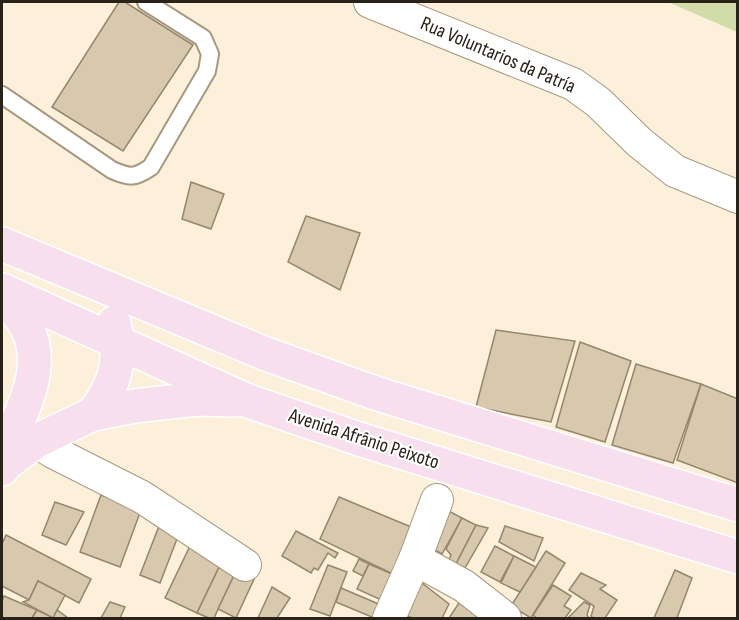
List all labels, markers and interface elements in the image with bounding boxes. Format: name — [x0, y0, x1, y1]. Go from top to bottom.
street label: Rua Voluntarios da Patría — [417, 11, 579, 99]
street label: Avenida Afrânio Peixoto — [285, 403, 442, 475]

